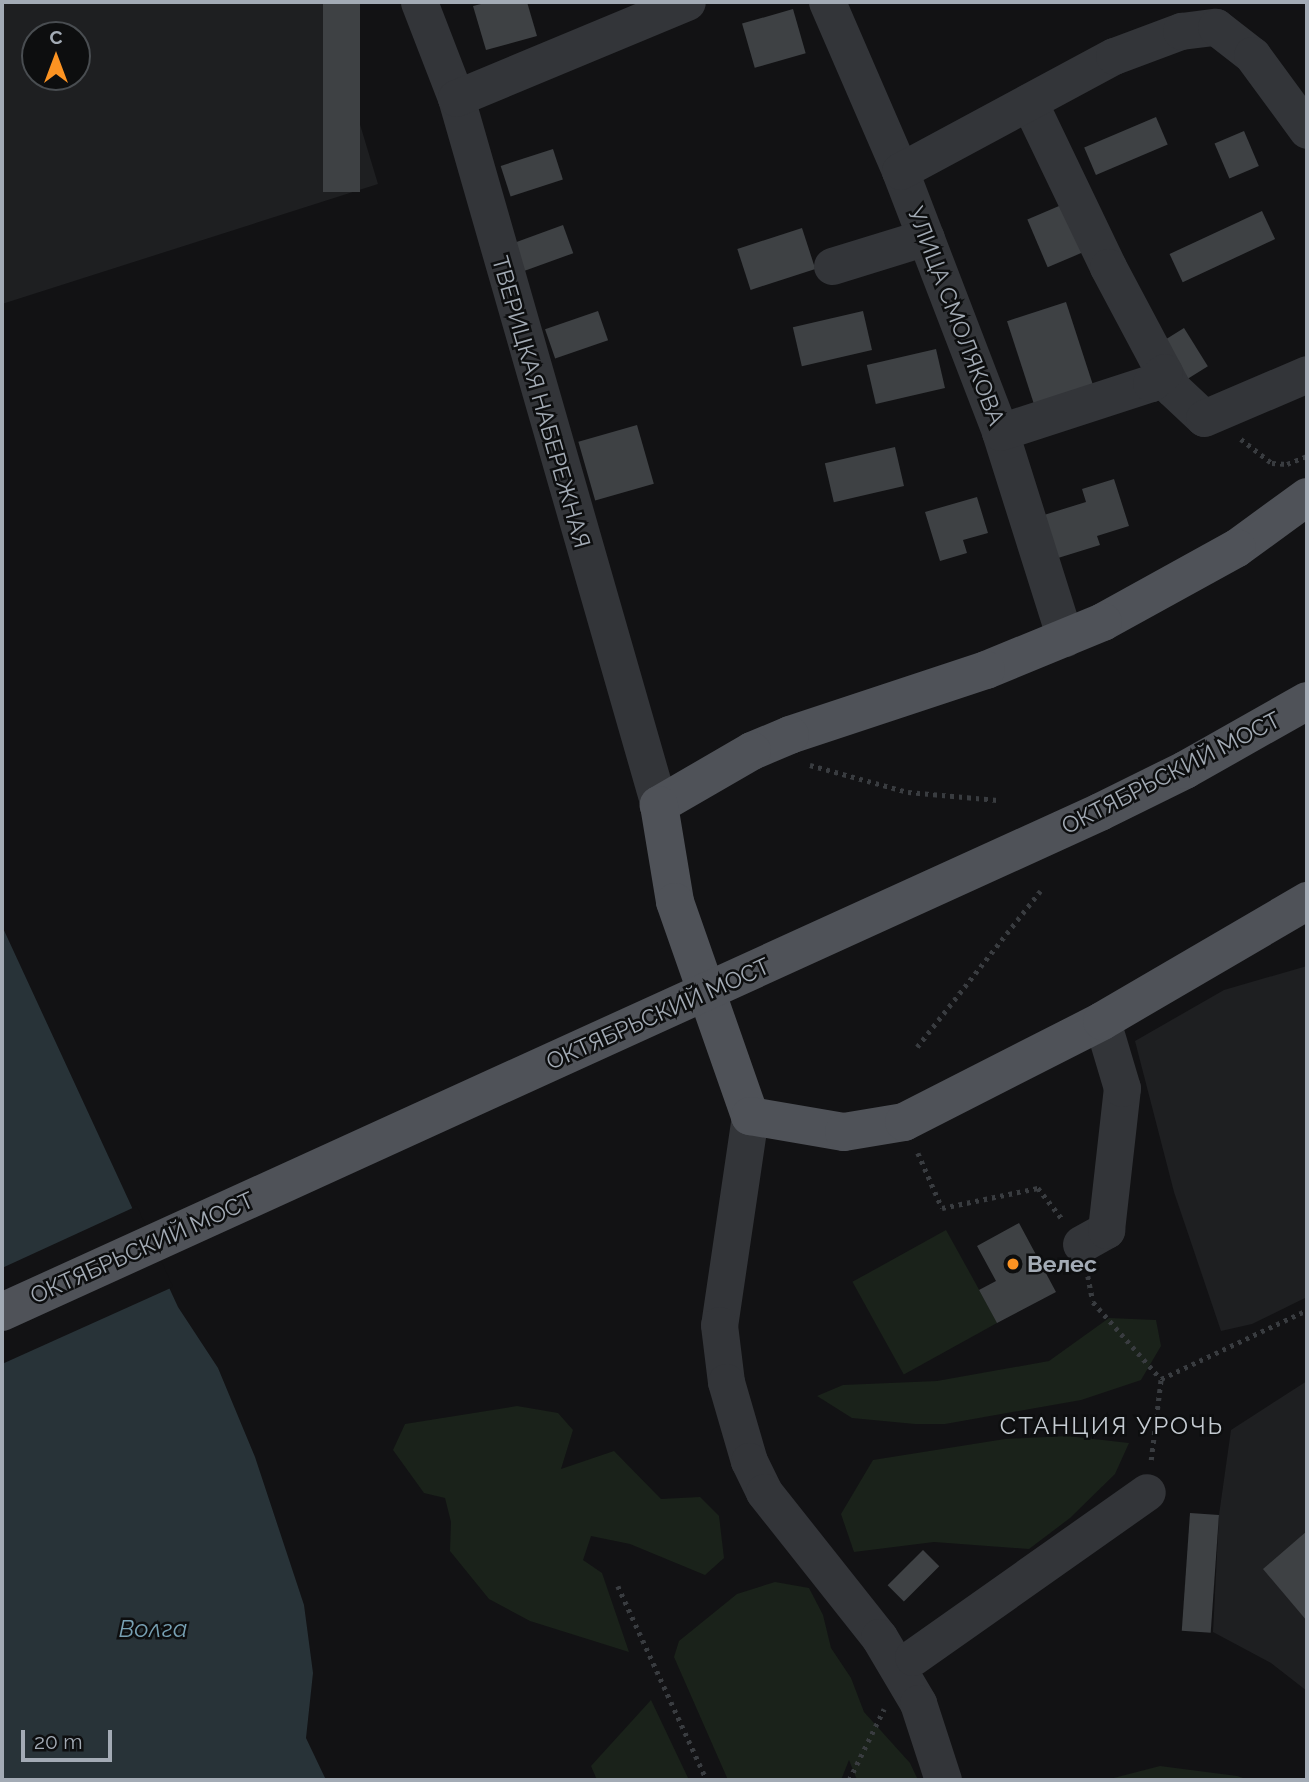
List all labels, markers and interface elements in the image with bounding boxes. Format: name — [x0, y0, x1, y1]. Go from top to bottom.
north arrow — [21, 21, 91, 91]
text: С — [49, 26, 63, 48]
street label: УЛИЦА СМОЛЯКОВА — [901, 202, 1011, 430]
street label: ТВЕРИЦКАЯ НАБЕРЕЖНАЯ — [486, 253, 596, 551]
street label: ОКТЯБРЬСКИЙ МОСТ — [1057, 706, 1285, 840]
street label: ОКТЯБРЬСКИЙ МОСТ — [542, 952, 774, 1076]
street label: ОКТЯБРЬСКИЙ МОСТ — [26, 1186, 258, 1310]
place label: Велес — [1027, 1250, 1097, 1278]
marker: Велес — [1005, 1256, 1021, 1272]
district label: СТАНЦИЯ УРОЧЬ — [1001, 1412, 1223, 1440]
water label: Волга — [119, 1615, 187, 1643]
scale bar — [24, 1716, 116, 1760]
text: 20 m — [34, 1729, 82, 1754]

